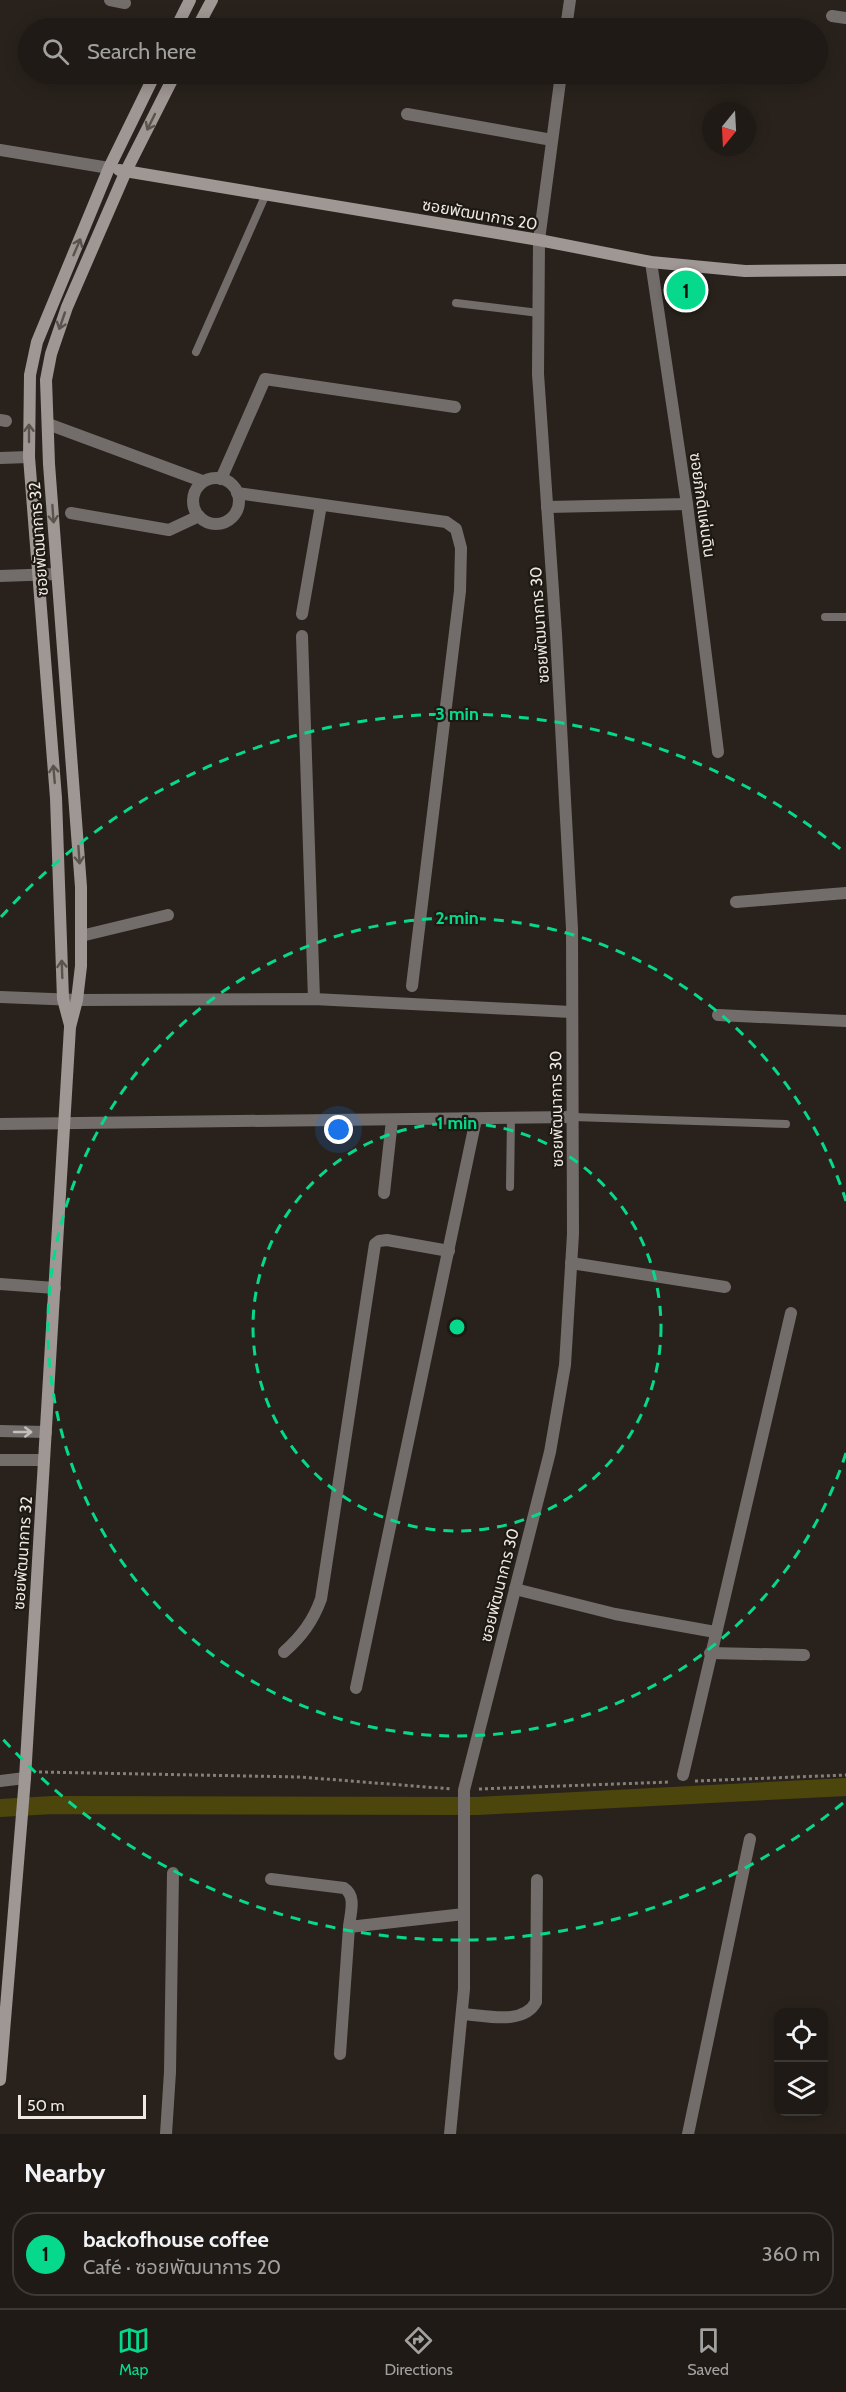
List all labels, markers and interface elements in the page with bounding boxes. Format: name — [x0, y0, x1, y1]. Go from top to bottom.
search box — [18, 18, 828, 84]
icon: search — [39, 35, 72, 68]
text: Search here — [87, 38, 196, 65]
north arrow — [702, 102, 756, 156]
one-way arrow — [144, 113, 156, 131]
street label: ซอยพัฒนาการ 20 — [421, 195, 539, 234]
one-way arrow — [72, 238, 83, 256]
pin: 1 — [666, 268, 706, 312]
one-way arrow — [55, 312, 66, 330]
one-way arrow — [23, 424, 34, 444]
street label: ซอยภักดีแผ่นดิน — [686, 451, 719, 559]
street label: ซอยพัฒนาการ 32 — [25, 481, 52, 596]
one-way arrow — [47, 504, 58, 524]
street label: ซอยพัฒนาการ 30 — [526, 566, 553, 684]
text: 3 min — [435, 703, 479, 725]
one-way arrow — [48, 765, 59, 784]
one-way arrow — [74, 845, 85, 864]
text: 2 min — [435, 907, 479, 929]
one-way arrow — [57, 959, 68, 979]
street label: ซอยพัฒนาการ 30 — [546, 1050, 567, 1168]
text: 1 min — [437, 1112, 477, 1134]
your location — [324, 1115, 353, 1144]
centre of rings — [447, 1317, 467, 1337]
one-way arrow — [13, 1426, 33, 1438]
street label: ซอยพัฒนาการ 32 — [9, 1496, 36, 1611]
street label: ซอยพัฒนาการ 30 — [476, 1526, 523, 1644]
map controls — [774, 2008, 828, 2116]
button: locate — [774, 2008, 828, 2062]
button: layers — [774, 2062, 828, 2116]
scale bar — [18, 2092, 146, 2120]
text: 50 m — [27, 2096, 64, 2115]
text: Nearby — [24, 2157, 105, 2189]
text: backofhouse coffee — [83, 2226, 269, 2253]
text: 1 — [42, 2242, 49, 2266]
text: 360 m — [762, 2242, 820, 2266]
text: Café · ซอยพัฒนาการ 20 — [83, 2255, 281, 2279]
tab: Map — [117, 2324, 150, 2379]
tab: Directions — [385, 2324, 453, 2379]
tab: Saved — [687, 2324, 729, 2379]

